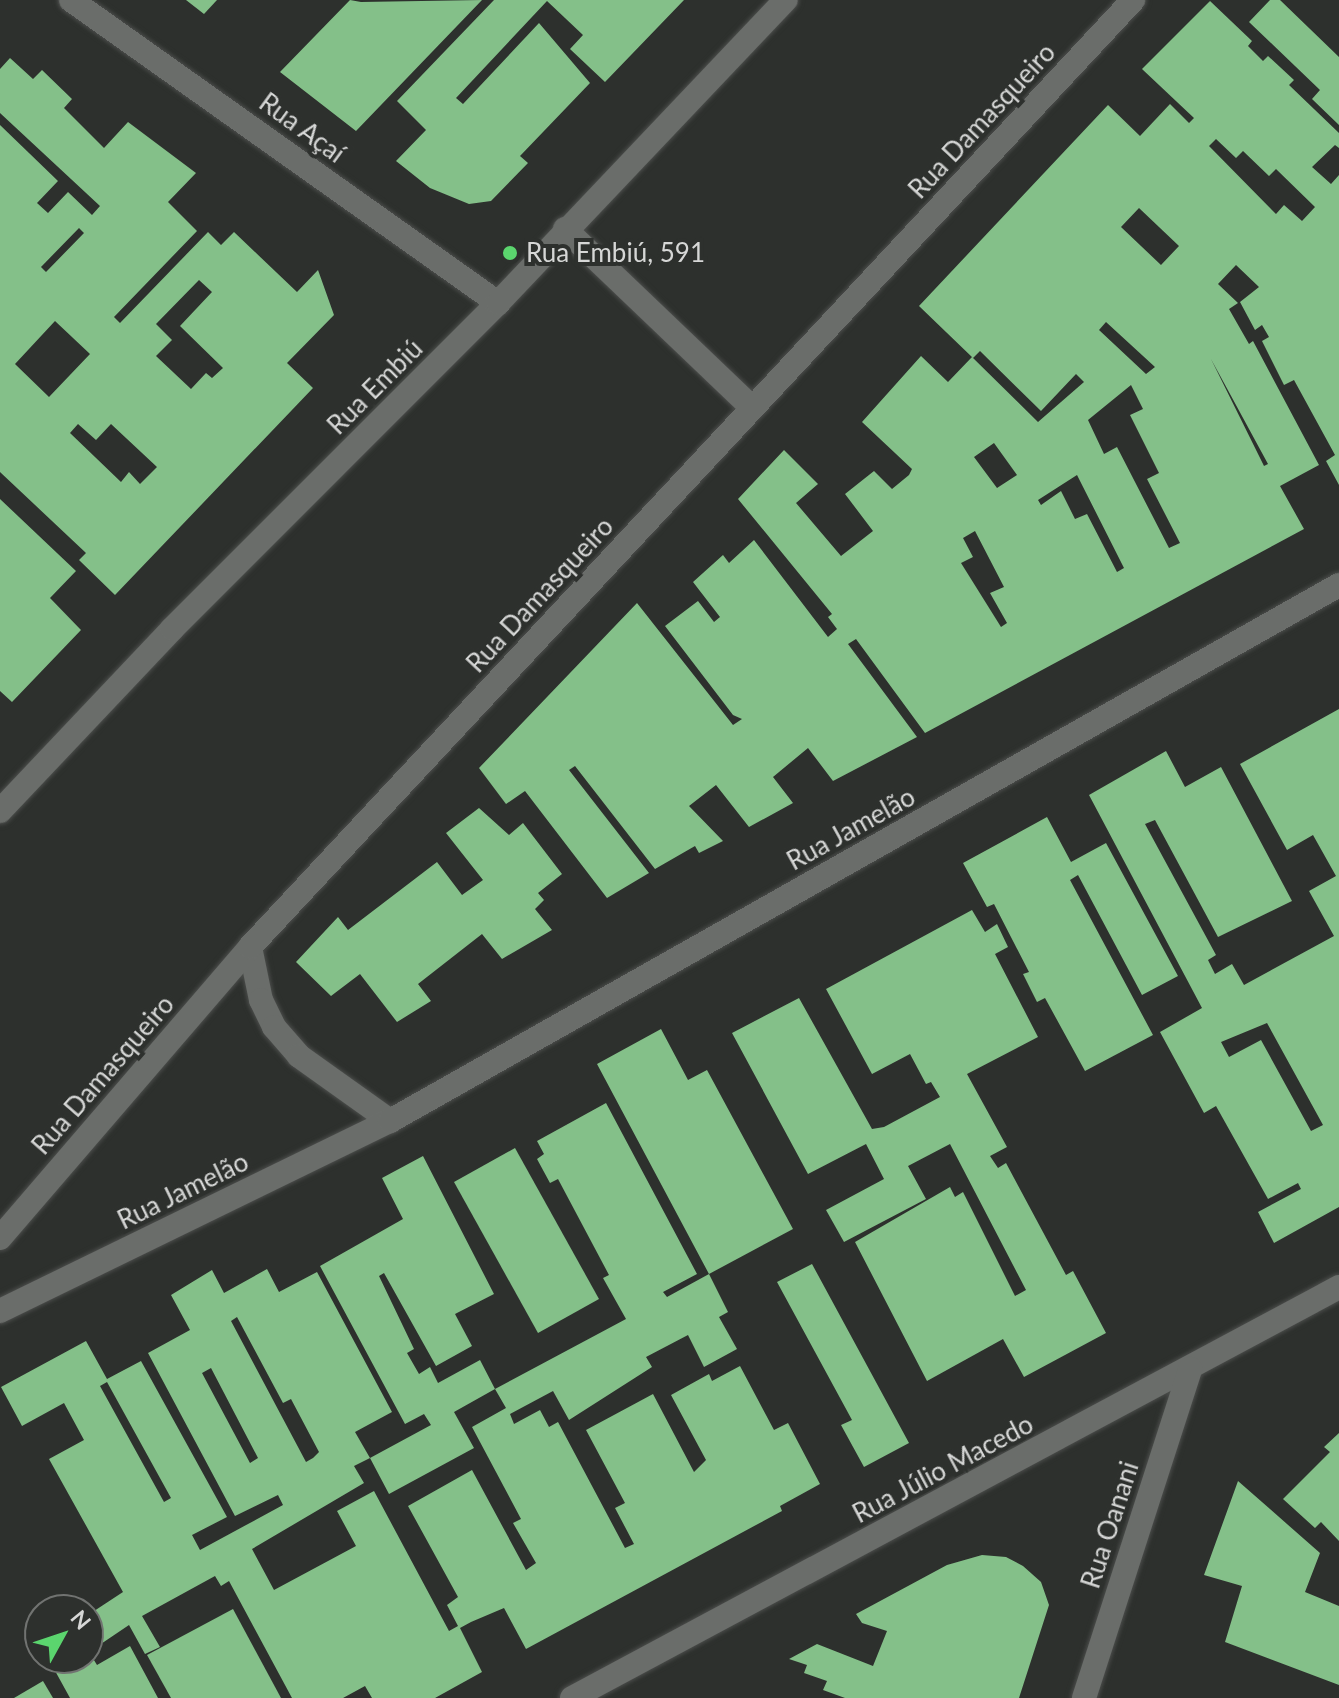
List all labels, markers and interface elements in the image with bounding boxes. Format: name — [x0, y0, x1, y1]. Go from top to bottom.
street label: Rua Damasqueiro — [902, 37, 1062, 205]
street label: Rua Açaí — [253, 86, 351, 170]
place label: Rua Embiú, 591 — [526, 237, 705, 269]
marker: Rua Embiú, 591 — [501, 244, 519, 262]
street label: Rua Embiú — [321, 333, 429, 441]
street label: Rua Damasqueiro — [460, 511, 620, 679]
street label: Rua Jamelão — [781, 781, 921, 877]
street label: Rua Damasqueiro — [25, 989, 181, 1161]
street label: Rua Jamelão — [112, 1146, 254, 1236]
street label: Rua Júlio Macedo — [847, 1408, 1039, 1530]
street label: Rua Oanani — [1075, 1458, 1145, 1592]
north arrow — [24, 1594, 104, 1674]
text: N — [65, 1604, 97, 1635]

